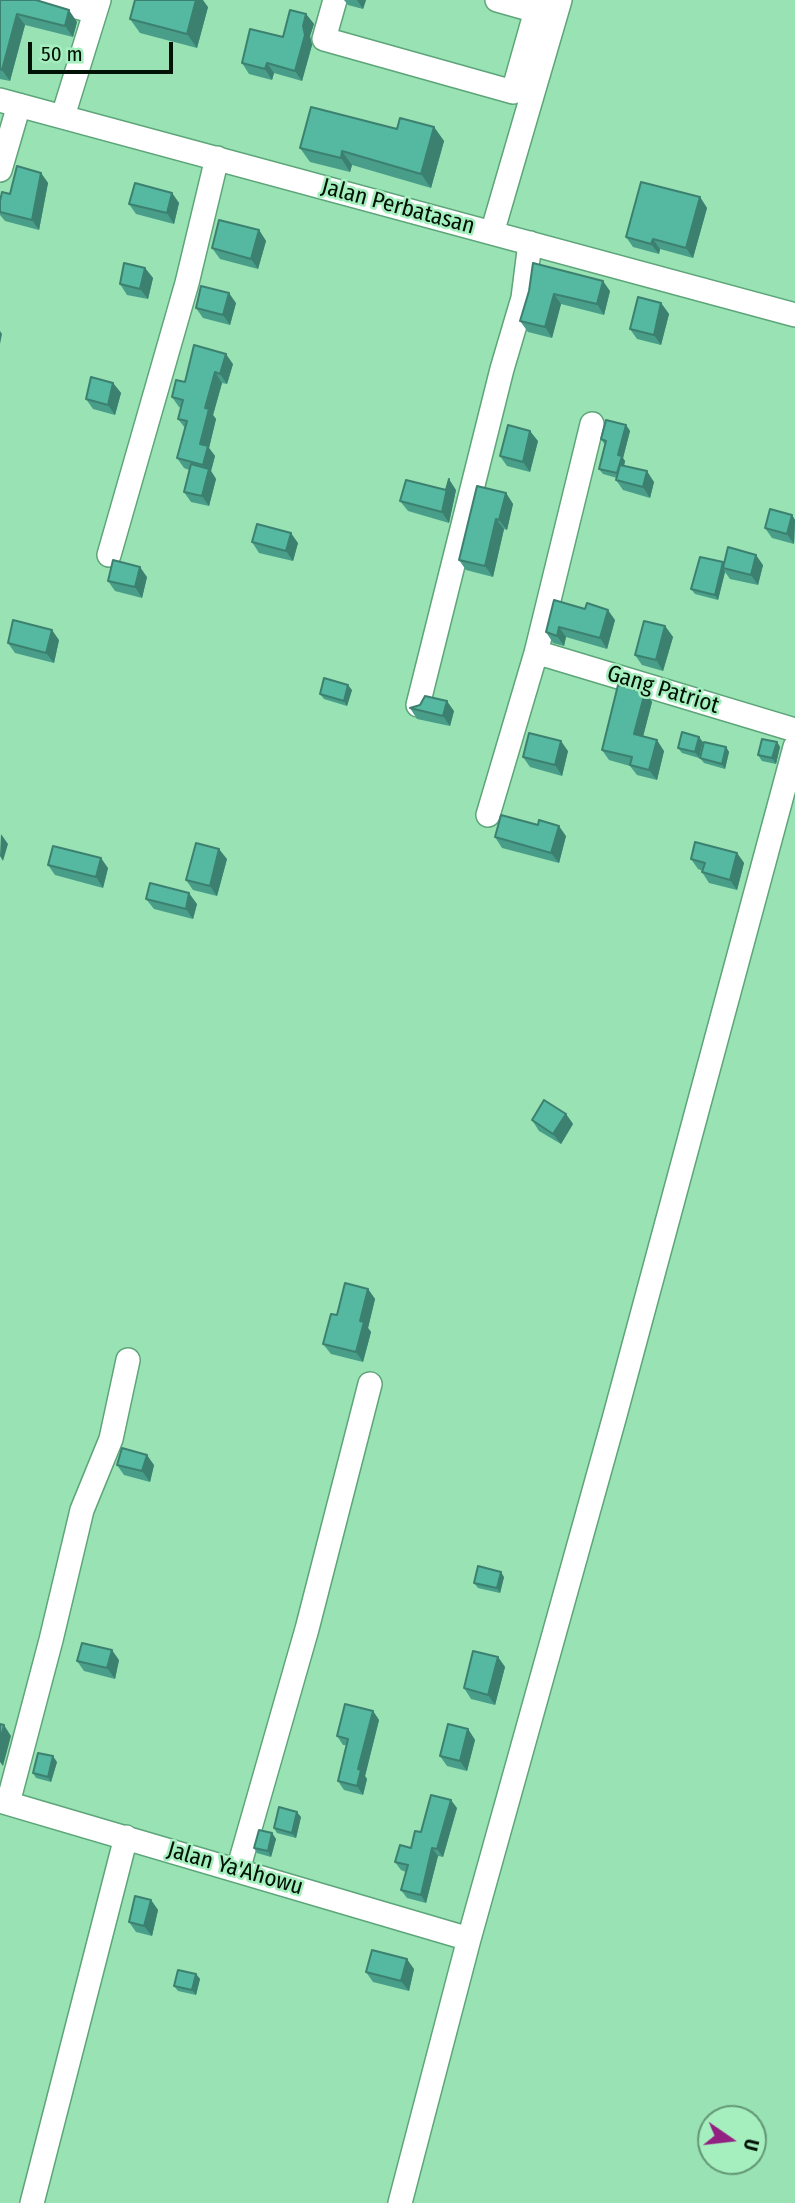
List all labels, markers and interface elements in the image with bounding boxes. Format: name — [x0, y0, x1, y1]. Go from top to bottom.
scale bar — [32, 28, 177, 72]
text: 50 m — [41, 41, 83, 67]
street label: Jalan Perbatasan — [318, 173, 478, 241]
street label: Gang Patriot — [604, 660, 722, 720]
street label: Jalan Ya'Ahowu — [164, 1836, 306, 1902]
north arrow — [697, 2105, 767, 2175]
text: U — [738, 2137, 763, 2153]

